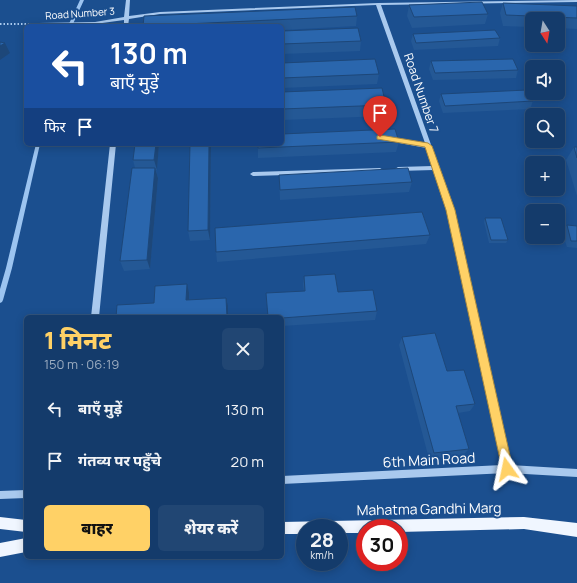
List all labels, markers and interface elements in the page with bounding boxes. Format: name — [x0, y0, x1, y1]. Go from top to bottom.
street label: Road Number 3 — [45, 4, 115, 22]
north arrow — [525, 12, 565, 52]
map controls — [525, 12, 565, 244]
text: 130 m — [110, 34, 188, 72]
icon: left — [44, 40, 96, 92]
street label: Road Number 7 — [400, 51, 443, 135]
button: sound — [525, 60, 565, 100]
text: बाएँ मुड़ें — [110, 70, 159, 94]
pin — [363, 96, 397, 137]
icon: arrive — [369, 102, 391, 124]
button: search — [525, 108, 565, 148]
text: फिर — [44, 116, 66, 137]
icon: arrive — [74, 116, 96, 138]
button: + — [525, 156, 565, 196]
button: − — [525, 204, 565, 244]
text: 1 मिनट — [44, 323, 111, 356]
button: close — [222, 328, 264, 370]
text: 150 m · 06:19 — [44, 355, 119, 373]
icon: left — [44, 398, 66, 420]
text: बाएँ मुड़ें — [78, 398, 122, 419]
text: 130 m — [225, 399, 264, 420]
street label: 6th Main Road — [382, 448, 476, 471]
position arrow — [486, 448, 528, 490]
icon: arrive — [44, 450, 66, 472]
text: गंतव्य पर पहुँचे — [78, 450, 161, 471]
text: 20 m — [231, 451, 264, 472]
street label: Mahatma Gandhi Marg — [356, 498, 502, 519]
button: बाहर — [44, 505, 150, 551]
button: शेयर करें — [158, 505, 264, 551]
speed limit sign: 30 — [356, 519, 408, 571]
text: 28 — [310, 526, 334, 553]
text: km/h — [310, 548, 334, 562]

